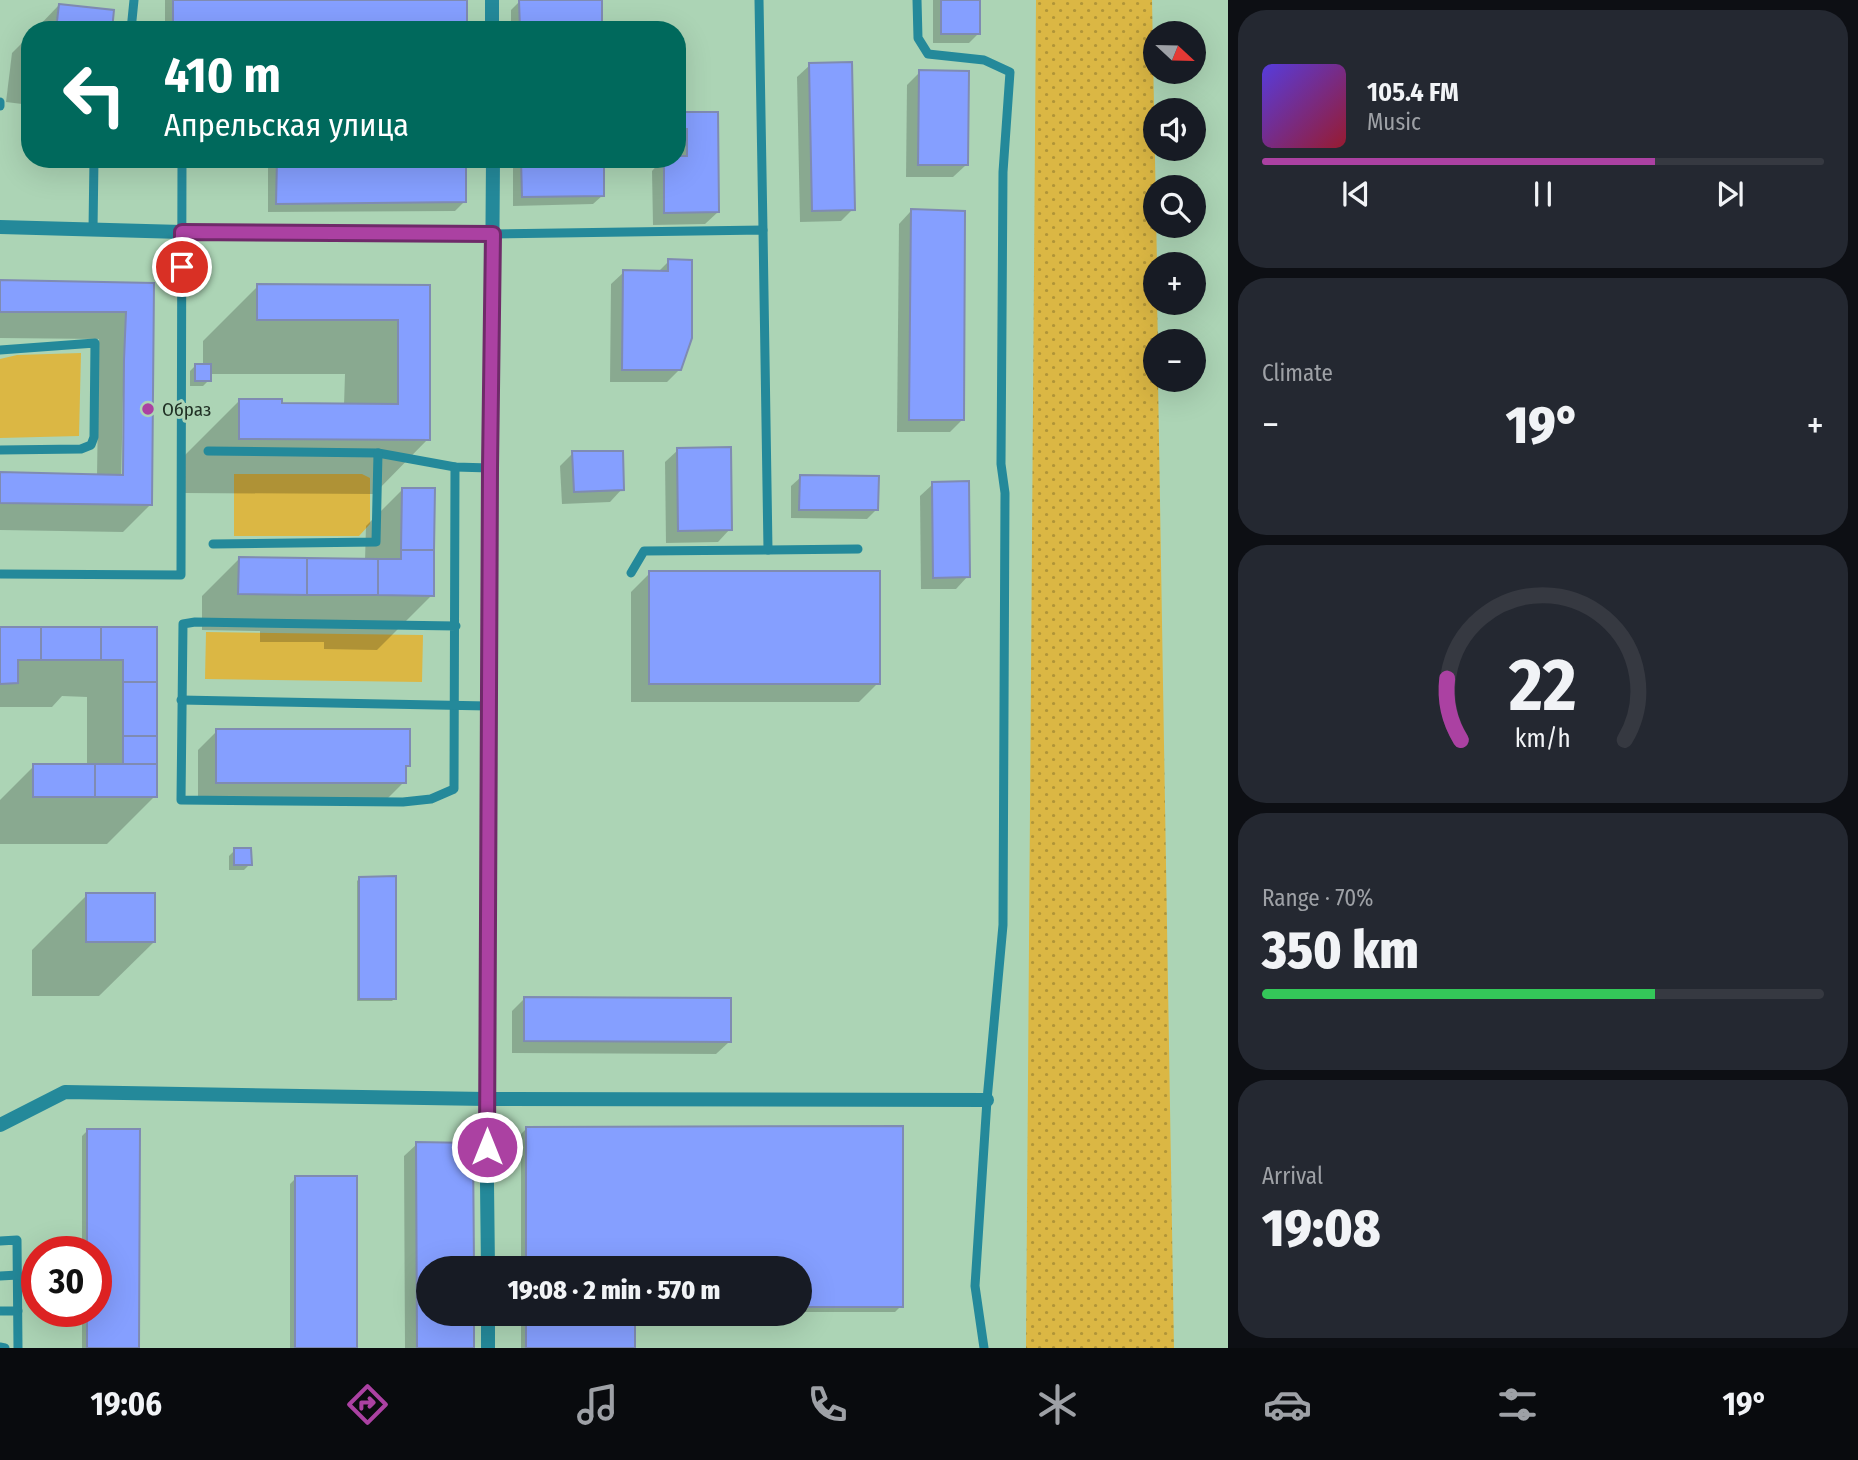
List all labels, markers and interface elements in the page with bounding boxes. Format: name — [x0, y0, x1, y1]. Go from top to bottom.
north arrow — [1143, 21, 1206, 84]
map controls — [1143, 21, 1206, 392]
text: 410 m — [164, 46, 281, 105]
icon: left — [49, 49, 140, 140]
text: 105.4 FM — [1367, 77, 1459, 108]
button: sound — [1143, 98, 1206, 161]
text: Апрельская улица — [164, 106, 409, 144]
text: Music — [1367, 108, 1421, 136]
button: search — [1143, 175, 1206, 238]
icon: previous — [1337, 175, 1375, 213]
icon: pause — [1524, 175, 1562, 213]
icon: next — [1711, 175, 1749, 213]
pin — [152, 237, 212, 297]
icon: arrive — [163, 248, 201, 286]
button: + — [1143, 252, 1206, 315]
button: − — [1143, 329, 1206, 392]
text: Climate — [1262, 359, 1333, 387]
text: 19° — [1506, 394, 1580, 457]
place label: Образ — [162, 398, 211, 421]
marker: Образ — [140, 401, 156, 417]
text: − — [1262, 402, 1279, 448]
text: + — [1807, 402, 1824, 448]
text: 22 — [1508, 642, 1577, 729]
text: km/h — [1515, 724, 1571, 754]
text: Range · 70% — [1262, 884, 1373, 912]
text: 350 km — [1262, 919, 1419, 982]
position arrow — [450, 1110, 524, 1184]
text: Arrival — [1262, 1162, 1323, 1190]
text: 19:08 — [1262, 1197, 1381, 1260]
speed limit sign: 30 — [21, 1236, 112, 1327]
text: 19:08 · 2 min · 570 m — [508, 1275, 720, 1306]
icon: directions — [343, 1380, 392, 1429]
icon: music — [573, 1380, 622, 1429]
icon: phone — [803, 1380, 852, 1429]
icon: climate — [1033, 1380, 1082, 1429]
icon: car — [1263, 1380, 1312, 1429]
icon: filters — [1493, 1380, 1542, 1429]
text: 19:06 — [90, 1385, 162, 1423]
text: 19° — [1722, 1385, 1767, 1423]

